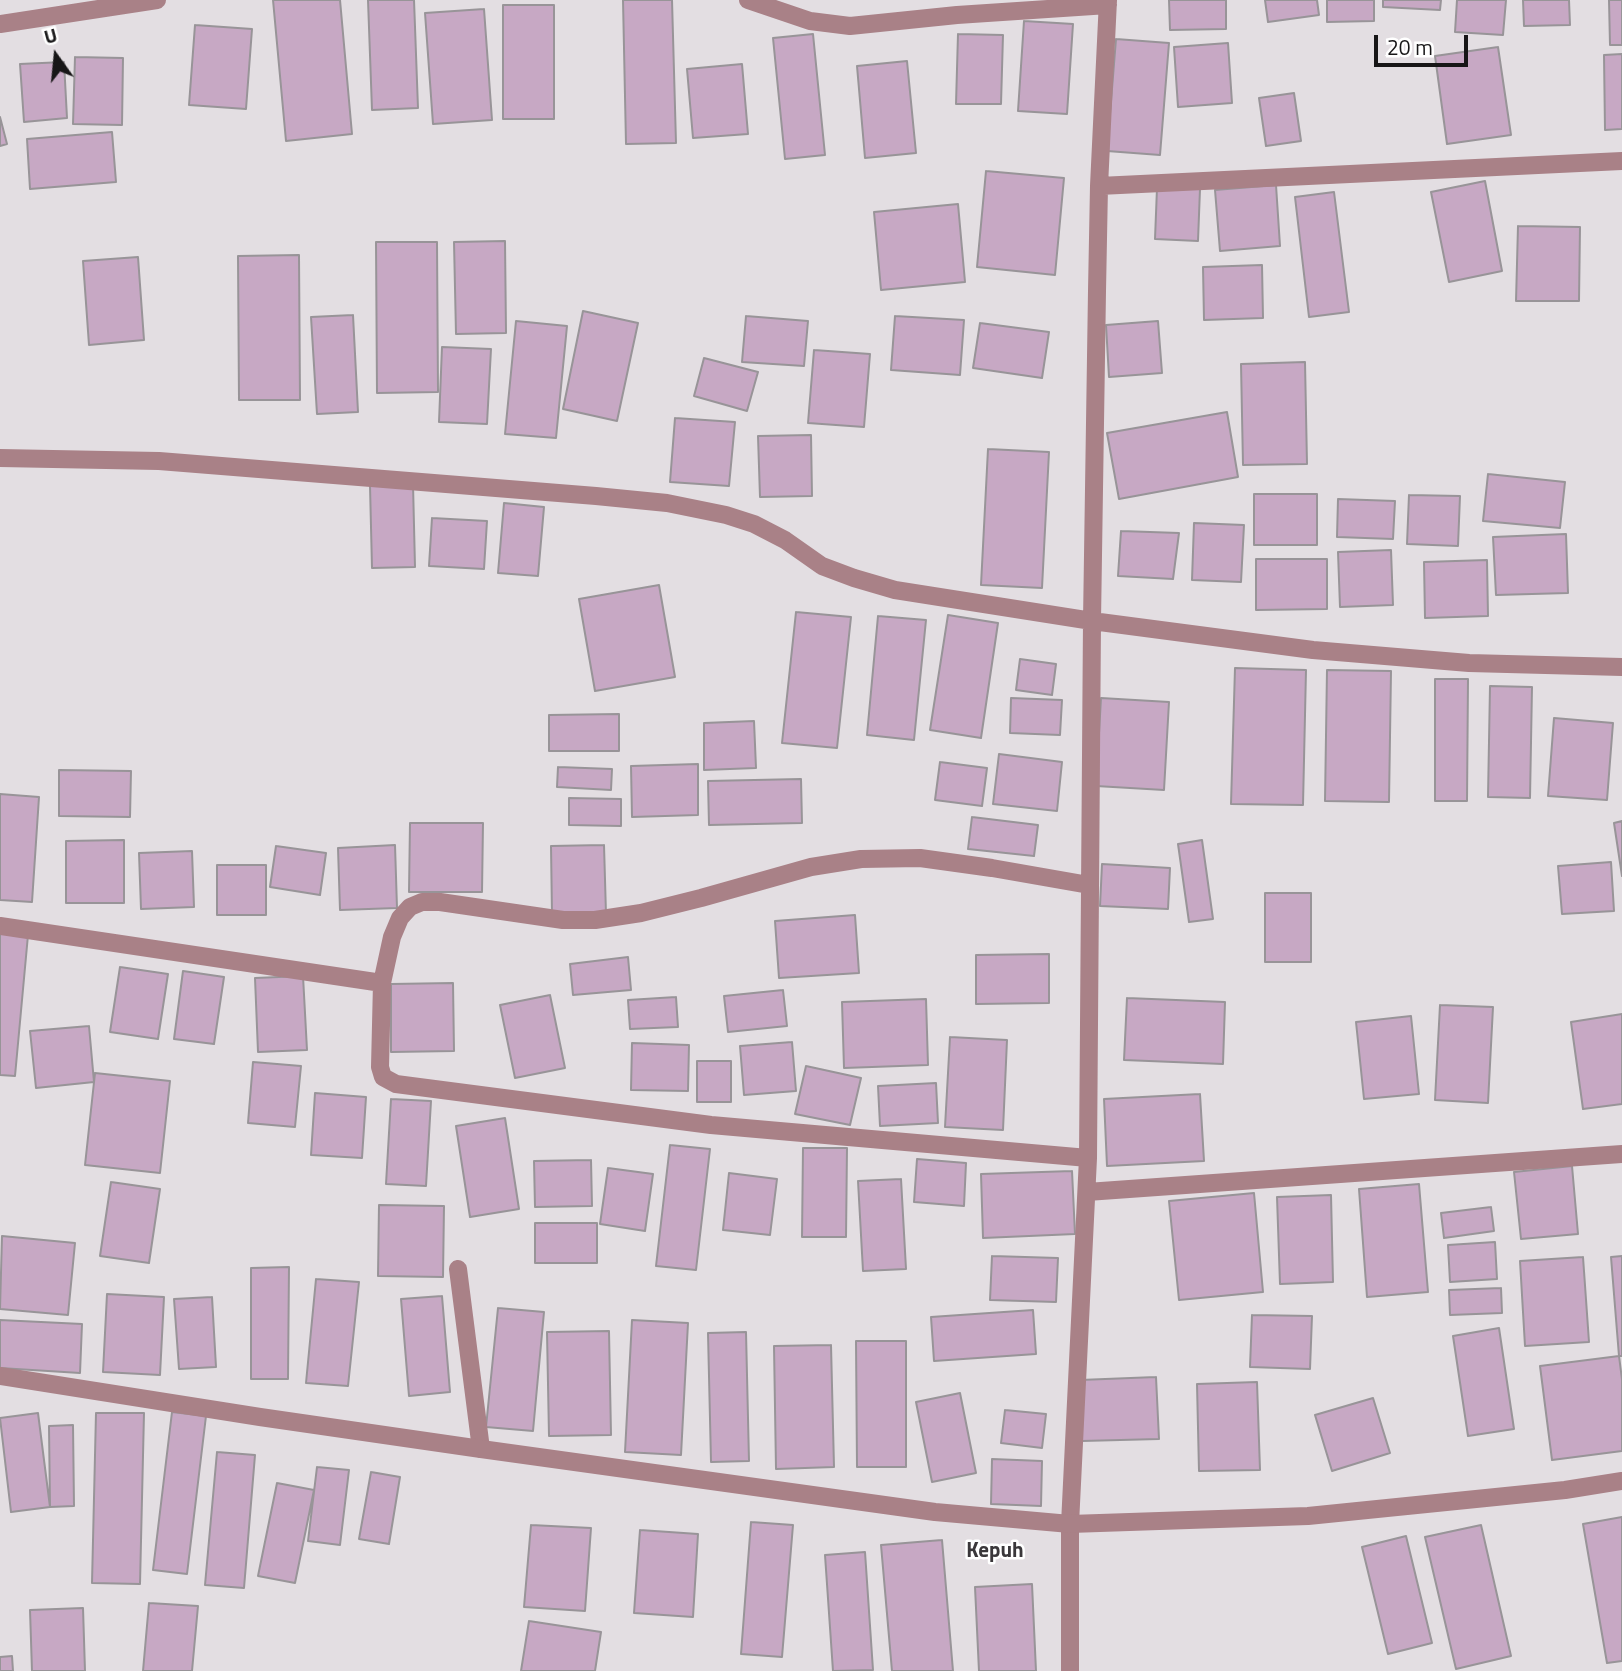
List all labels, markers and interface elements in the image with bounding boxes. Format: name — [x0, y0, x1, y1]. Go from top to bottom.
text: U — [41, 20, 60, 51]
north arrow — [21, 21, 91, 91]
scale bar — [1377, 21, 1472, 65]
text: 20 m — [1387, 31, 1433, 63]
district label: Kepuh — [966, 1539, 1024, 1565]

